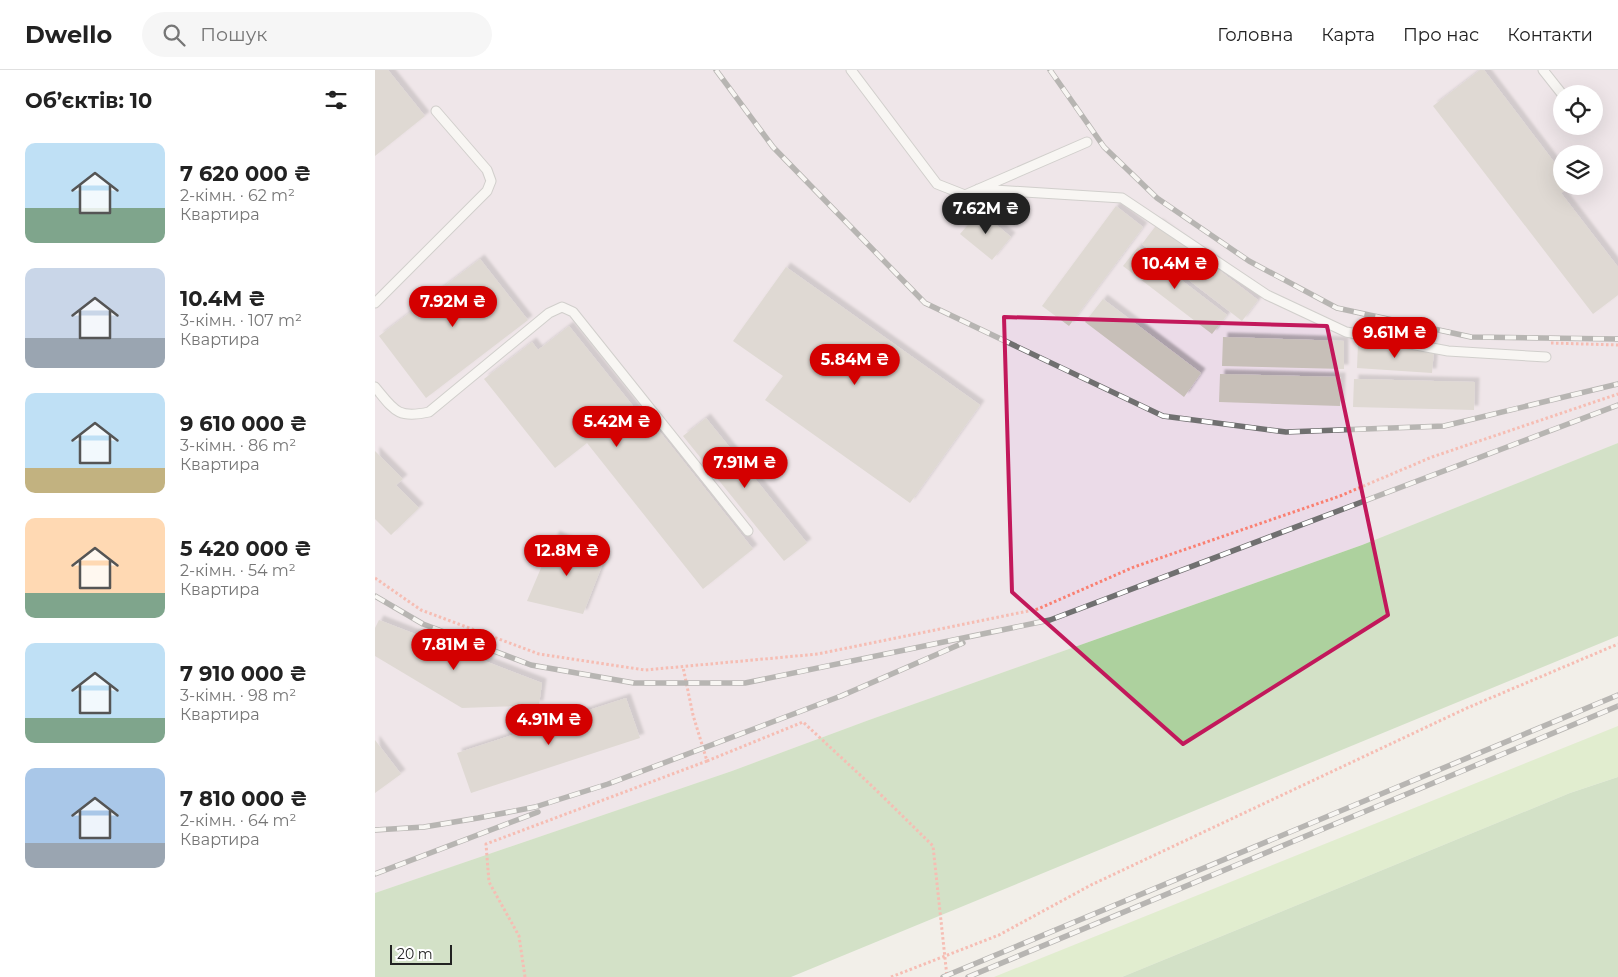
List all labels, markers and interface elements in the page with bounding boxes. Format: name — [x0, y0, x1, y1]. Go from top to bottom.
search box — [142, 12, 492, 57]
text: Dwello — [25, 20, 112, 49]
icon: search — [160, 21, 188, 49]
text: Пошук — [200, 23, 267, 46]
text: Головна — [1217, 24, 1293, 46]
text: Карта — [1321, 24, 1375, 46]
text: Про нас — [1403, 24, 1479, 46]
text: Контакти — [1507, 24, 1593, 46]
map controls — [1553, 85, 1603, 195]
button: locate — [1553, 85, 1603, 135]
icon: filters — [322, 86, 350, 114]
text: Об’єктів: 10 — [25, 88, 152, 113]
button: layers — [1553, 145, 1603, 195]
text: 7 620 000 ₴ — [180, 161, 311, 186]
icon: home — [65, 163, 125, 223]
text: 2-кімн. · 62 m² — [180, 186, 295, 205]
pin: 7.62M ₴ — [940, 192, 1032, 235]
text: 7.62M ₴ — [953, 199, 1019, 218]
text: Квартира — [180, 205, 260, 224]
pin: 10.4M ₴ — [1129, 248, 1221, 290]
text: 10.4M ₴ — [1142, 254, 1208, 273]
text: 10.4M ₴ — [180, 286, 266, 311]
pin: 7.92M ₴ — [407, 286, 499, 328]
icon: home — [65, 288, 125, 348]
text: 7.92M ₴ — [420, 292, 486, 311]
text: 3-кімн. · 107 m² — [180, 311, 302, 330]
pin: 9.61M ₴ — [1349, 316, 1441, 359]
text: 9.61M ₴ — [1363, 323, 1427, 342]
text: Квартира — [180, 330, 260, 349]
pin: 5.84M ₴ — [809, 344, 901, 386]
text: 5.84M ₴ — [821, 350, 889, 369]
pin: 5.42M ₴ — [571, 406, 663, 448]
text: 9 610 000 ₴ — [180, 411, 307, 436]
text: 5.42M ₴ — [583, 412, 651, 431]
icon: home — [65, 413, 125, 473]
text: 3-кімн. · 86 m² — [180, 436, 296, 455]
pin: 7.91M ₴ — [699, 446, 791, 489]
text: 7.91M ₴ — [714, 453, 776, 472]
text: Квартира — [180, 455, 260, 474]
pin: 12.8M ₴ — [521, 534, 613, 577]
text: 5 420 000 ₴ — [180, 536, 312, 561]
icon: home — [65, 538, 125, 598]
text: 12.8M ₴ — [535, 541, 599, 560]
text: 2-кімн. · 54 m² — [180, 561, 296, 580]
text: Квартира — [180, 580, 260, 599]
pin: 7.81M ₴ — [408, 628, 500, 671]
text: 7.81M ₴ — [422, 635, 486, 654]
text: 7 910 000 ₴ — [180, 661, 307, 686]
icon: home — [65, 663, 125, 723]
text: 3-кімн. · 98 m² — [180, 686, 296, 705]
pin: 4.91M ₴ — [503, 704, 595, 746]
text: Квартира — [180, 705, 260, 724]
text: 4.91M ₴ — [517, 710, 581, 729]
text: 7 810 000 ₴ — [180, 786, 307, 811]
icon: home — [65, 788, 125, 848]
text: 2-кімн. · 64 m² — [180, 811, 296, 830]
text: Квартира — [180, 830, 260, 849]
scale bar — [390, 942, 453, 965]
text: 20 m — [397, 945, 433, 963]

